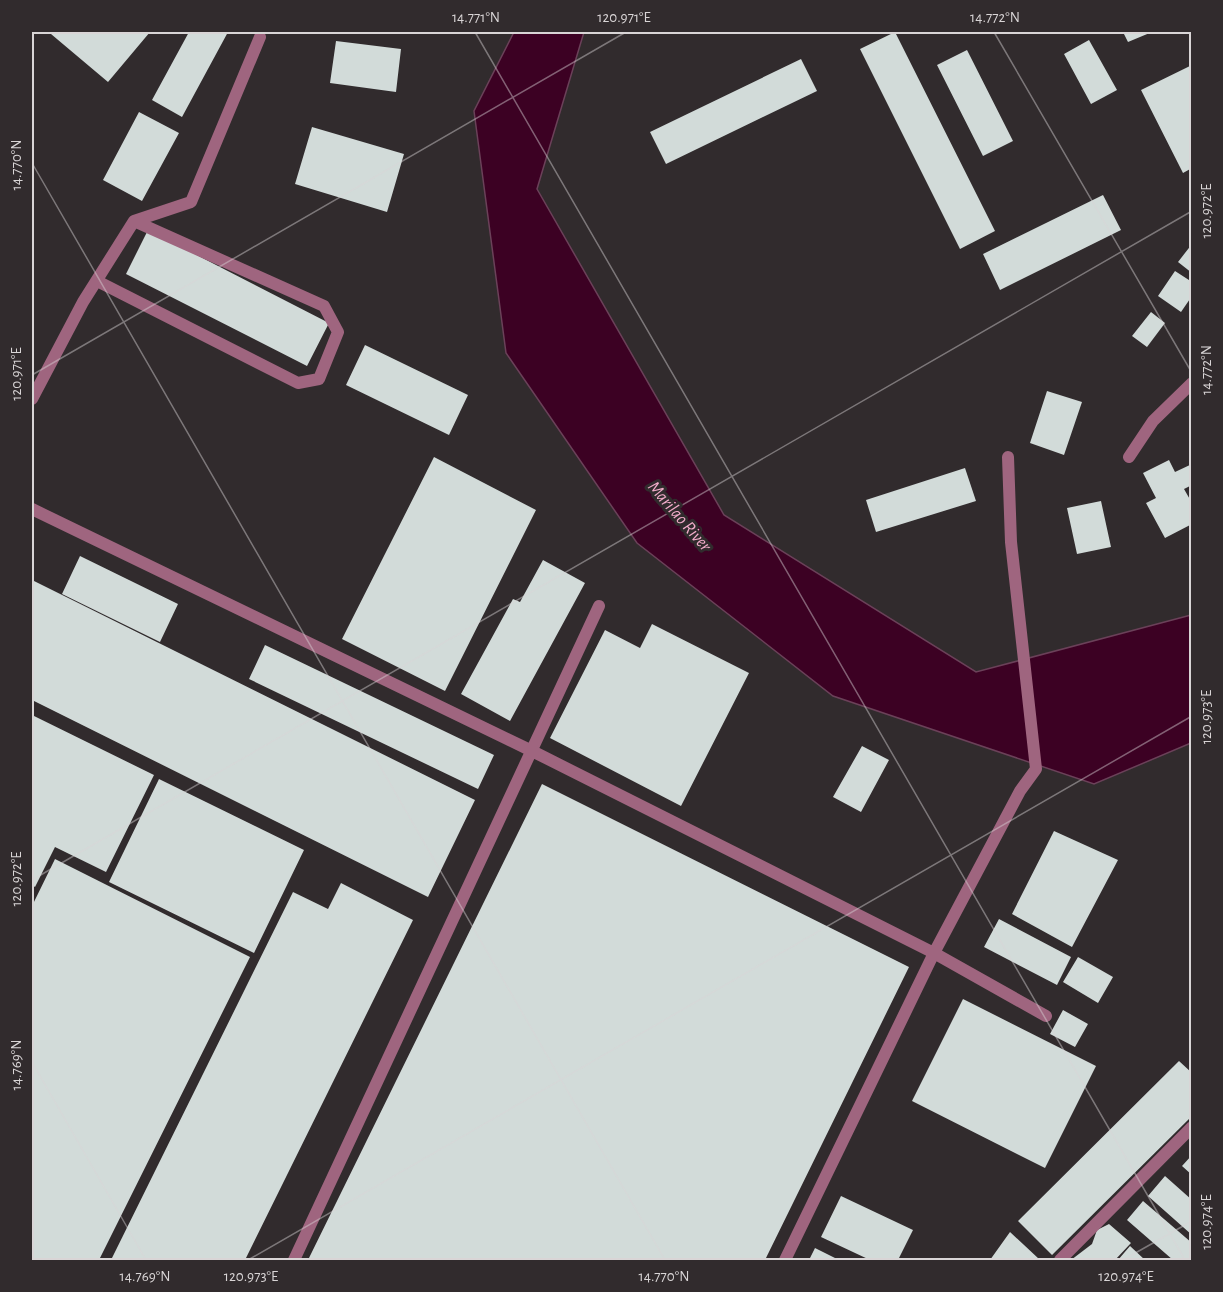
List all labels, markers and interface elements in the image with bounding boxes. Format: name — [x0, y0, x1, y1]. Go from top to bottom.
text: 14.771°N — [452, 10, 500, 25]
text: 120.971°E — [597, 10, 651, 25]
text: 14.772°N — [970, 10, 1020, 25]
text: 14.770°N — [9, 140, 24, 190]
text: 120.972°E — [1199, 183, 1214, 239]
text: 14.772°N — [1199, 345, 1214, 395]
text: 120.971°E — [9, 347, 24, 401]
water label: Marilao River — [644, 478, 715, 556]
text: 120.973°E — [1199, 690, 1214, 744]
text: 120.972°E — [9, 851, 24, 907]
text: 14.769°N — [9, 1040, 24, 1090]
text: 120.974°E — [1199, 1194, 1214, 1250]
text: 14.769°N — [120, 1269, 170, 1284]
text: 120.973°E — [224, 1269, 278, 1284]
text: 14.770°N — [639, 1269, 689, 1284]
text: 120.974°E — [1098, 1269, 1154, 1284]

